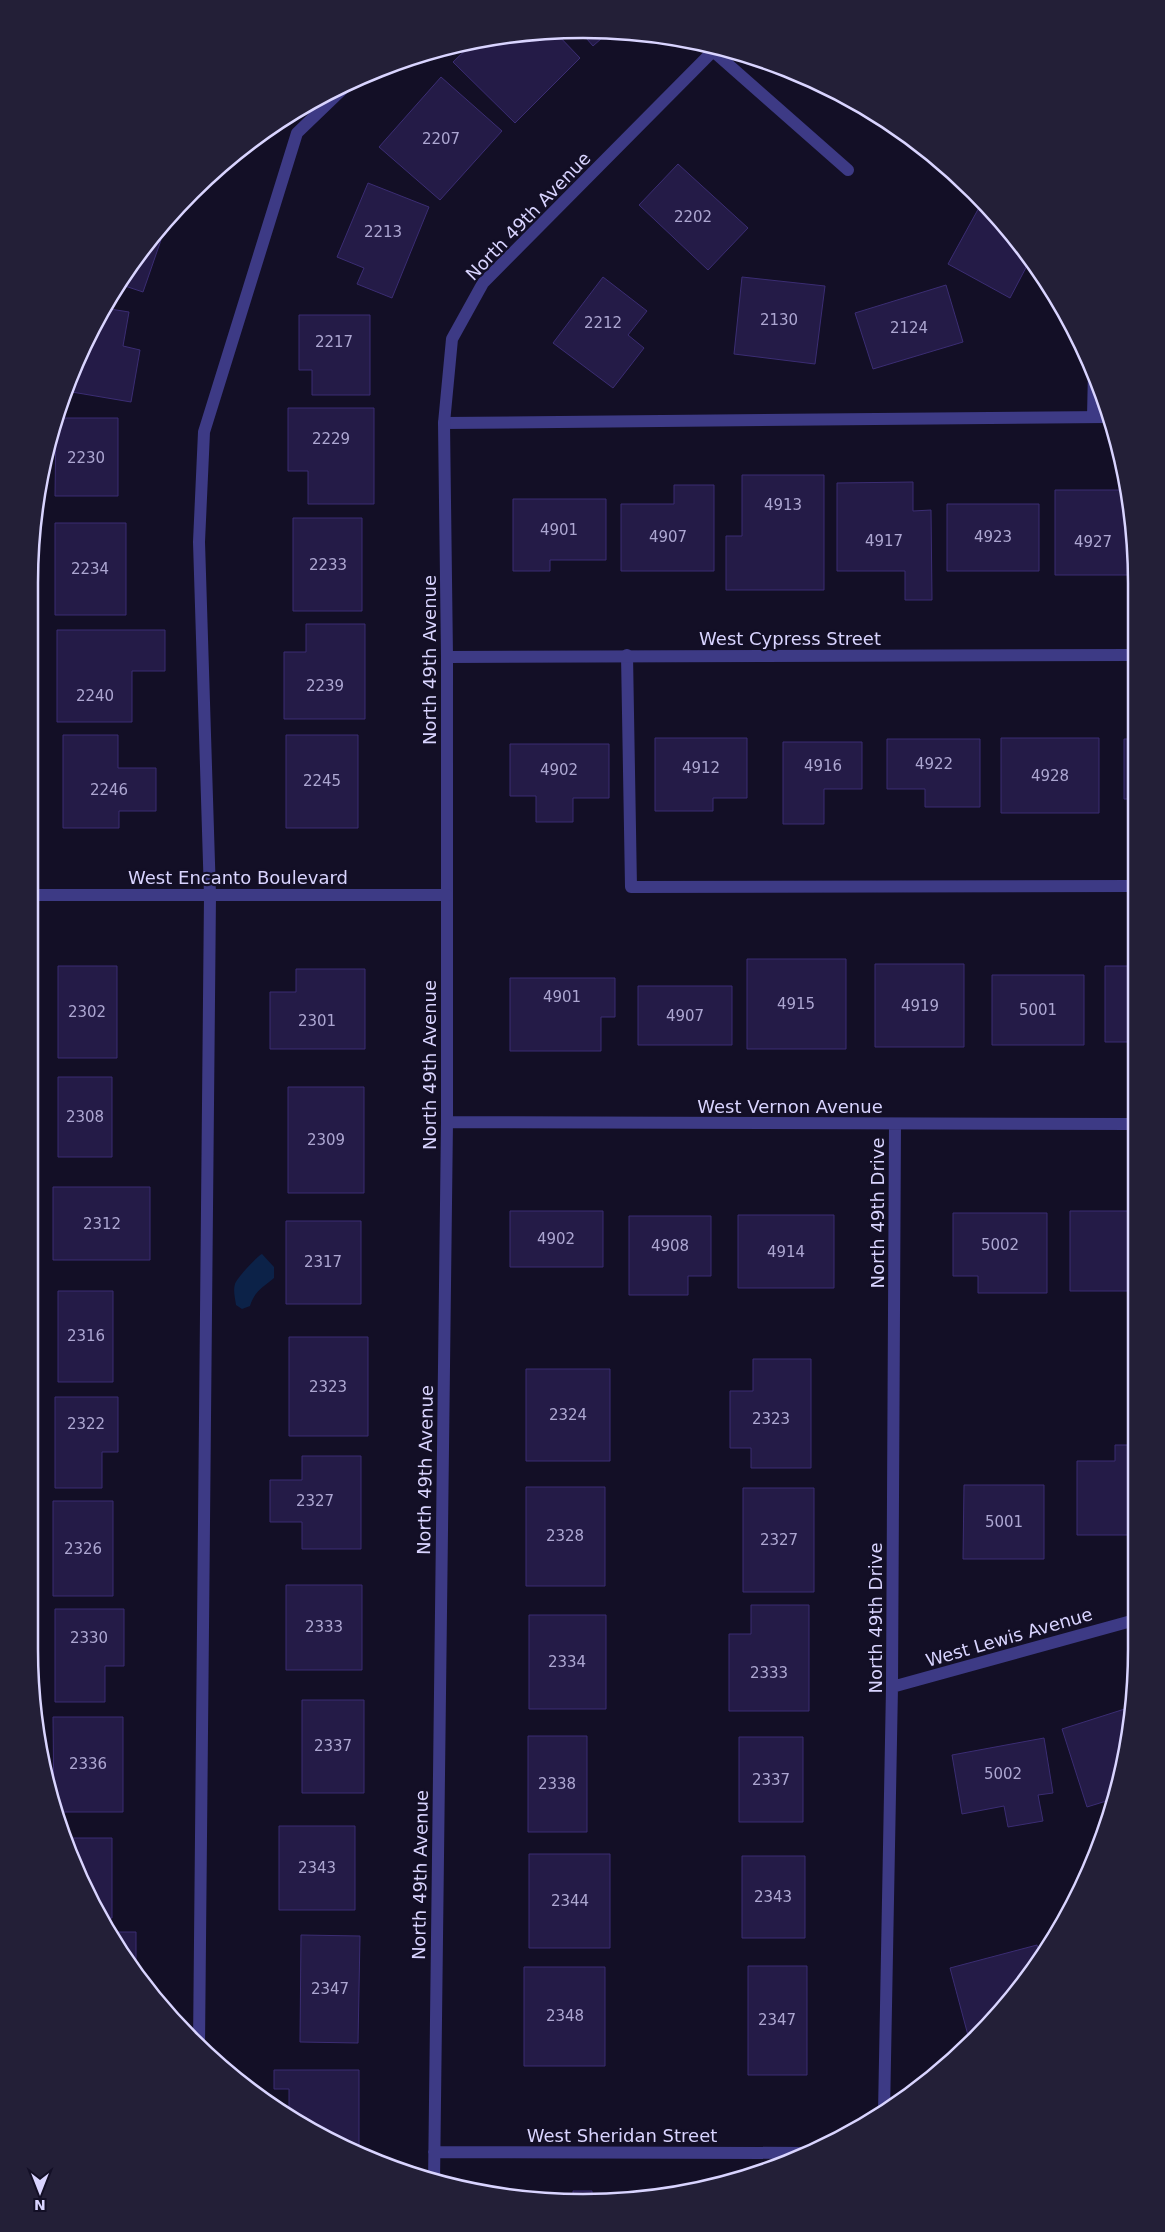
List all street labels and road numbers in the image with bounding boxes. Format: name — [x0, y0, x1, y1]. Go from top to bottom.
street label: North 49th Avenue — [461, 148, 595, 284]
street label: North 49th Avenue — [419, 575, 440, 745]
street label: West Cypress Street — [699, 628, 881, 649]
street label: West Encanto Boulevard — [128, 867, 348, 888]
street label: North 49th Avenue — [419, 980, 440, 1150]
street label: West Vernon Avenue — [697, 1096, 883, 1117]
street label: North 49th Drive — [867, 1137, 888, 1289]
street label: North 49th Avenue — [413, 1385, 437, 1555]
street label: North 49th Drive — [865, 1542, 886, 1694]
street label: West Lewis Avenue — [923, 1603, 1095, 1671]
street label: North 49th Avenue — [408, 1790, 432, 1960]
street label: West Sheridan Street — [527, 2125, 717, 2146]

